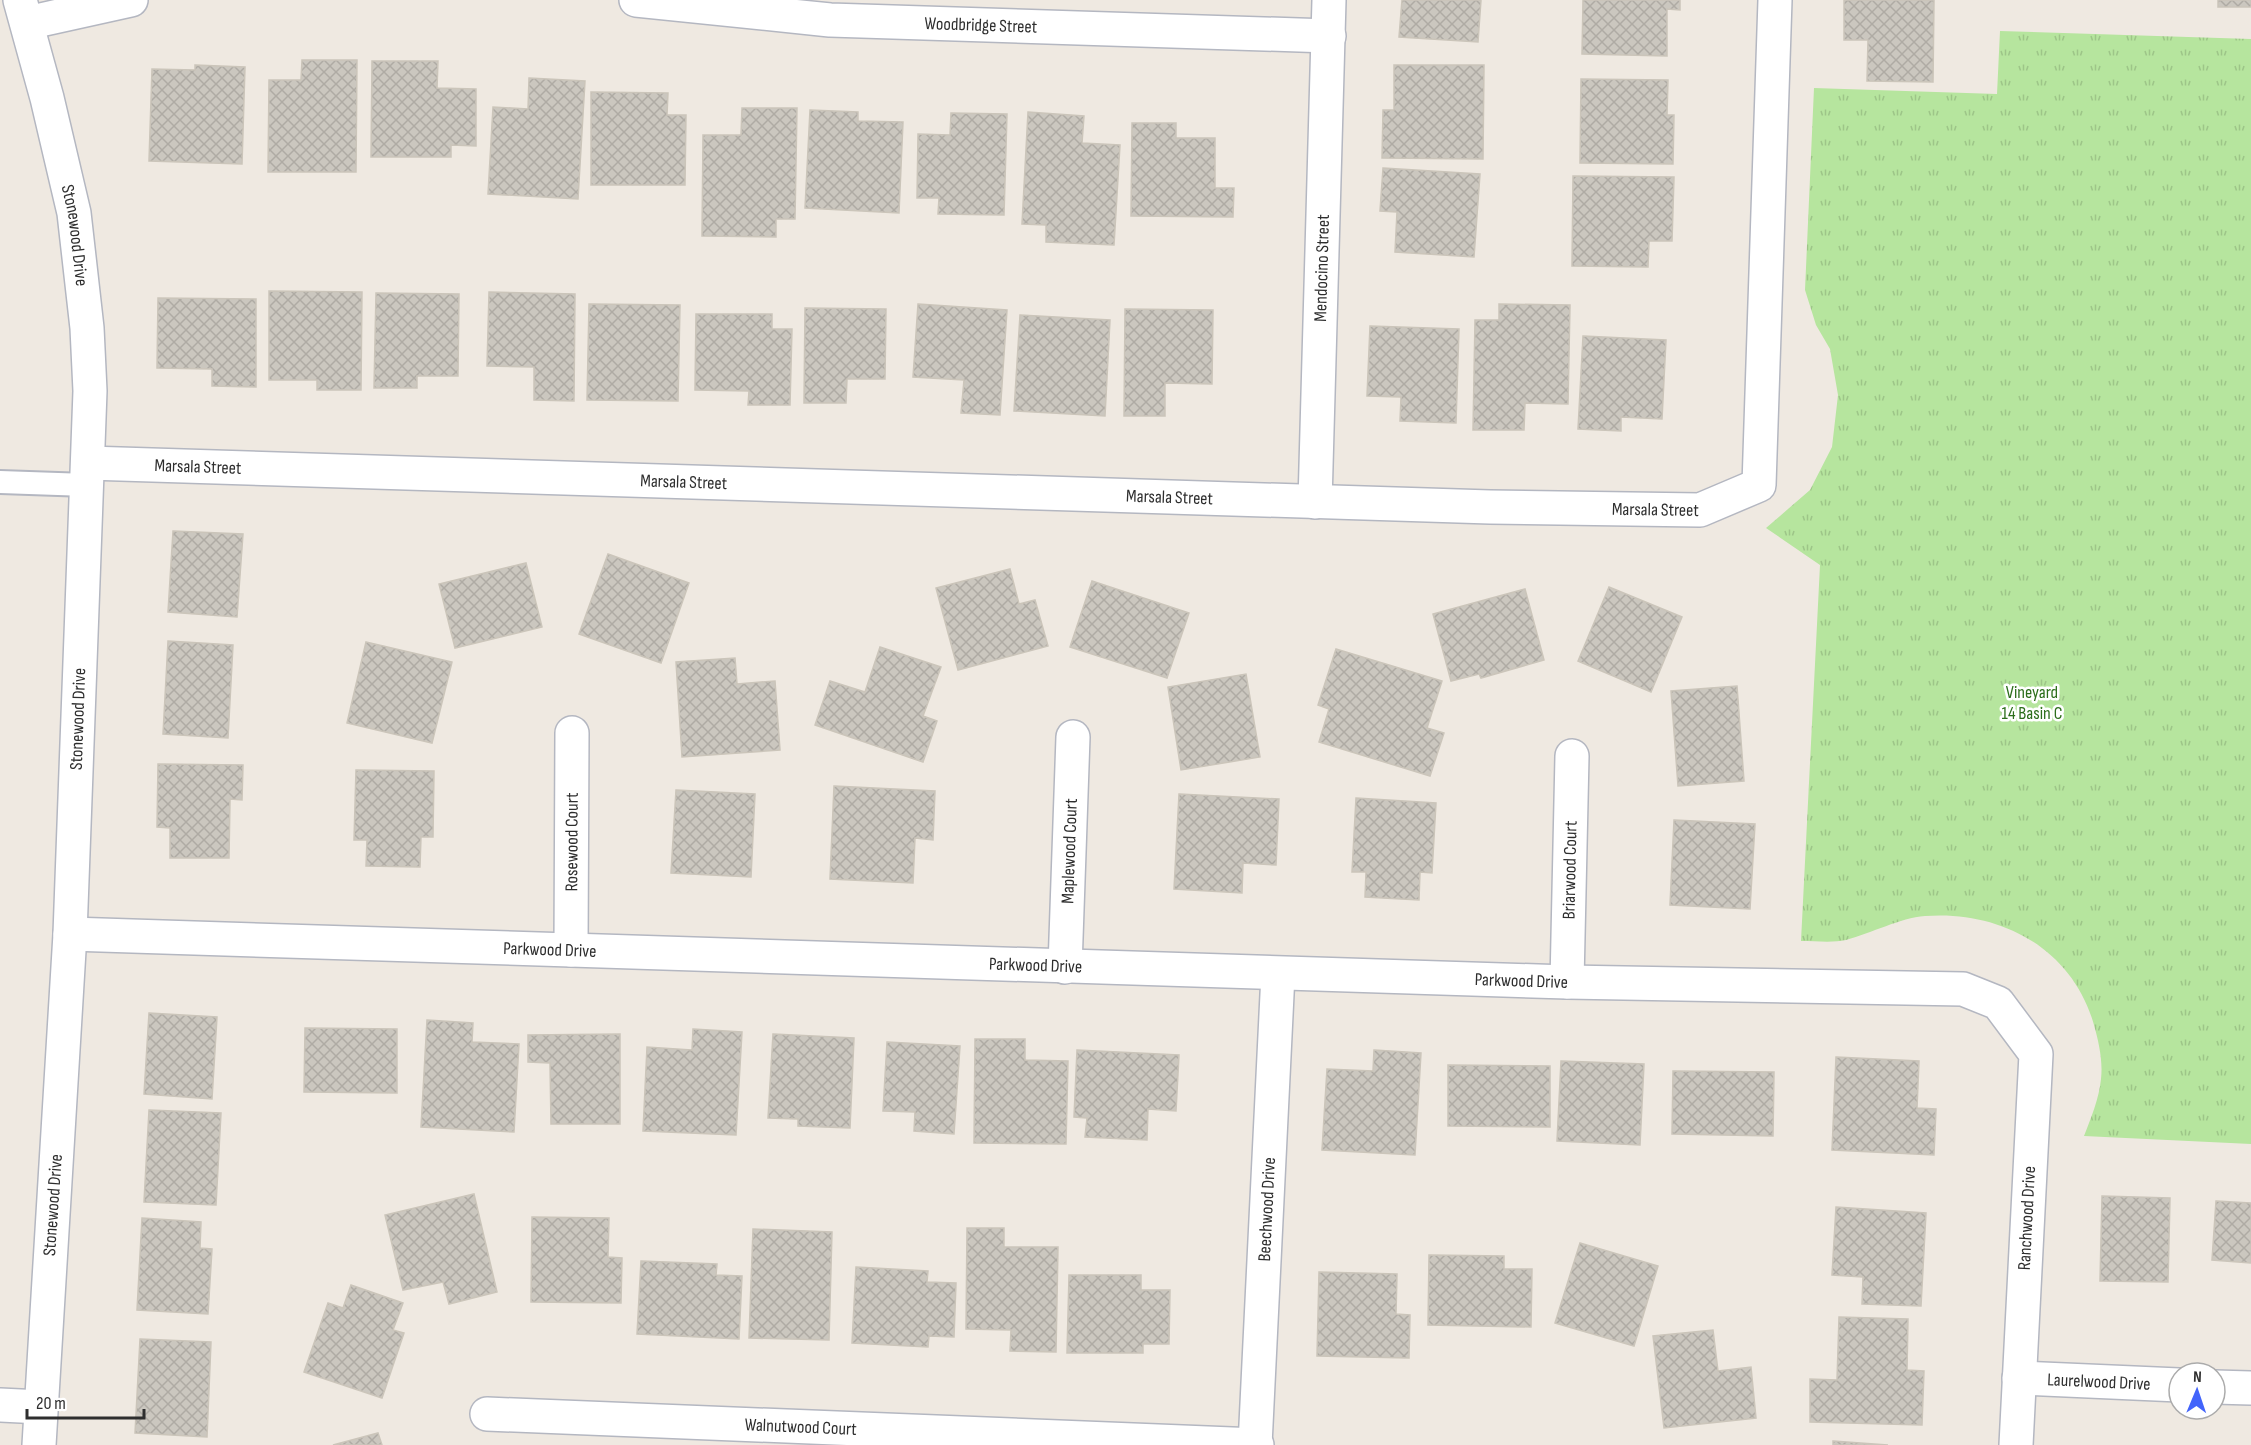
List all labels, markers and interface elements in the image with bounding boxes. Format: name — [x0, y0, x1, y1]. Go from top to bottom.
street label: Woodbridge Street — [924, 13, 1038, 37]
street label: Stonewood Drive — [57, 182, 93, 287]
street label: Mendocino Street — [1310, 214, 1334, 322]
street label: Marsala Street — [154, 455, 242, 478]
street label: Marsala Street — [640, 470, 728, 494]
street label: Marsala Street — [1126, 485, 1214, 509]
street label: Marsala Street — [1612, 498, 1699, 520]
street label: Stonewood Drive — [66, 668, 90, 770]
park label: Vineyard 14 Basin C — [2002, 682, 2062, 724]
street label: Rosewood Court — [561, 792, 582, 892]
street label: Maplewood Court — [1057, 797, 1081, 904]
street label: Briarwood Court — [1558, 820, 1581, 920]
street label: Parkwood Drive — [503, 937, 597, 961]
street label: Parkwood Drive — [989, 953, 1082, 977]
street label: Parkwood Drive — [1474, 969, 1568, 993]
street label: Stonewood Drive — [39, 1153, 67, 1257]
street label: Beechwood Drive — [1253, 1157, 1280, 1262]
street label: Ranchwood Drive — [2014, 1165, 2040, 1271]
north arrow — [2167, 1361, 2227, 1421]
text: N — [2193, 1368, 2202, 1387]
street label: Laurelwood Drive — [2047, 1369, 2151, 1394]
scale bar — [27, 1382, 144, 1420]
text: 20 m — [36, 1393, 66, 1414]
street label: Walnutwood Court — [744, 1414, 858, 1439]

